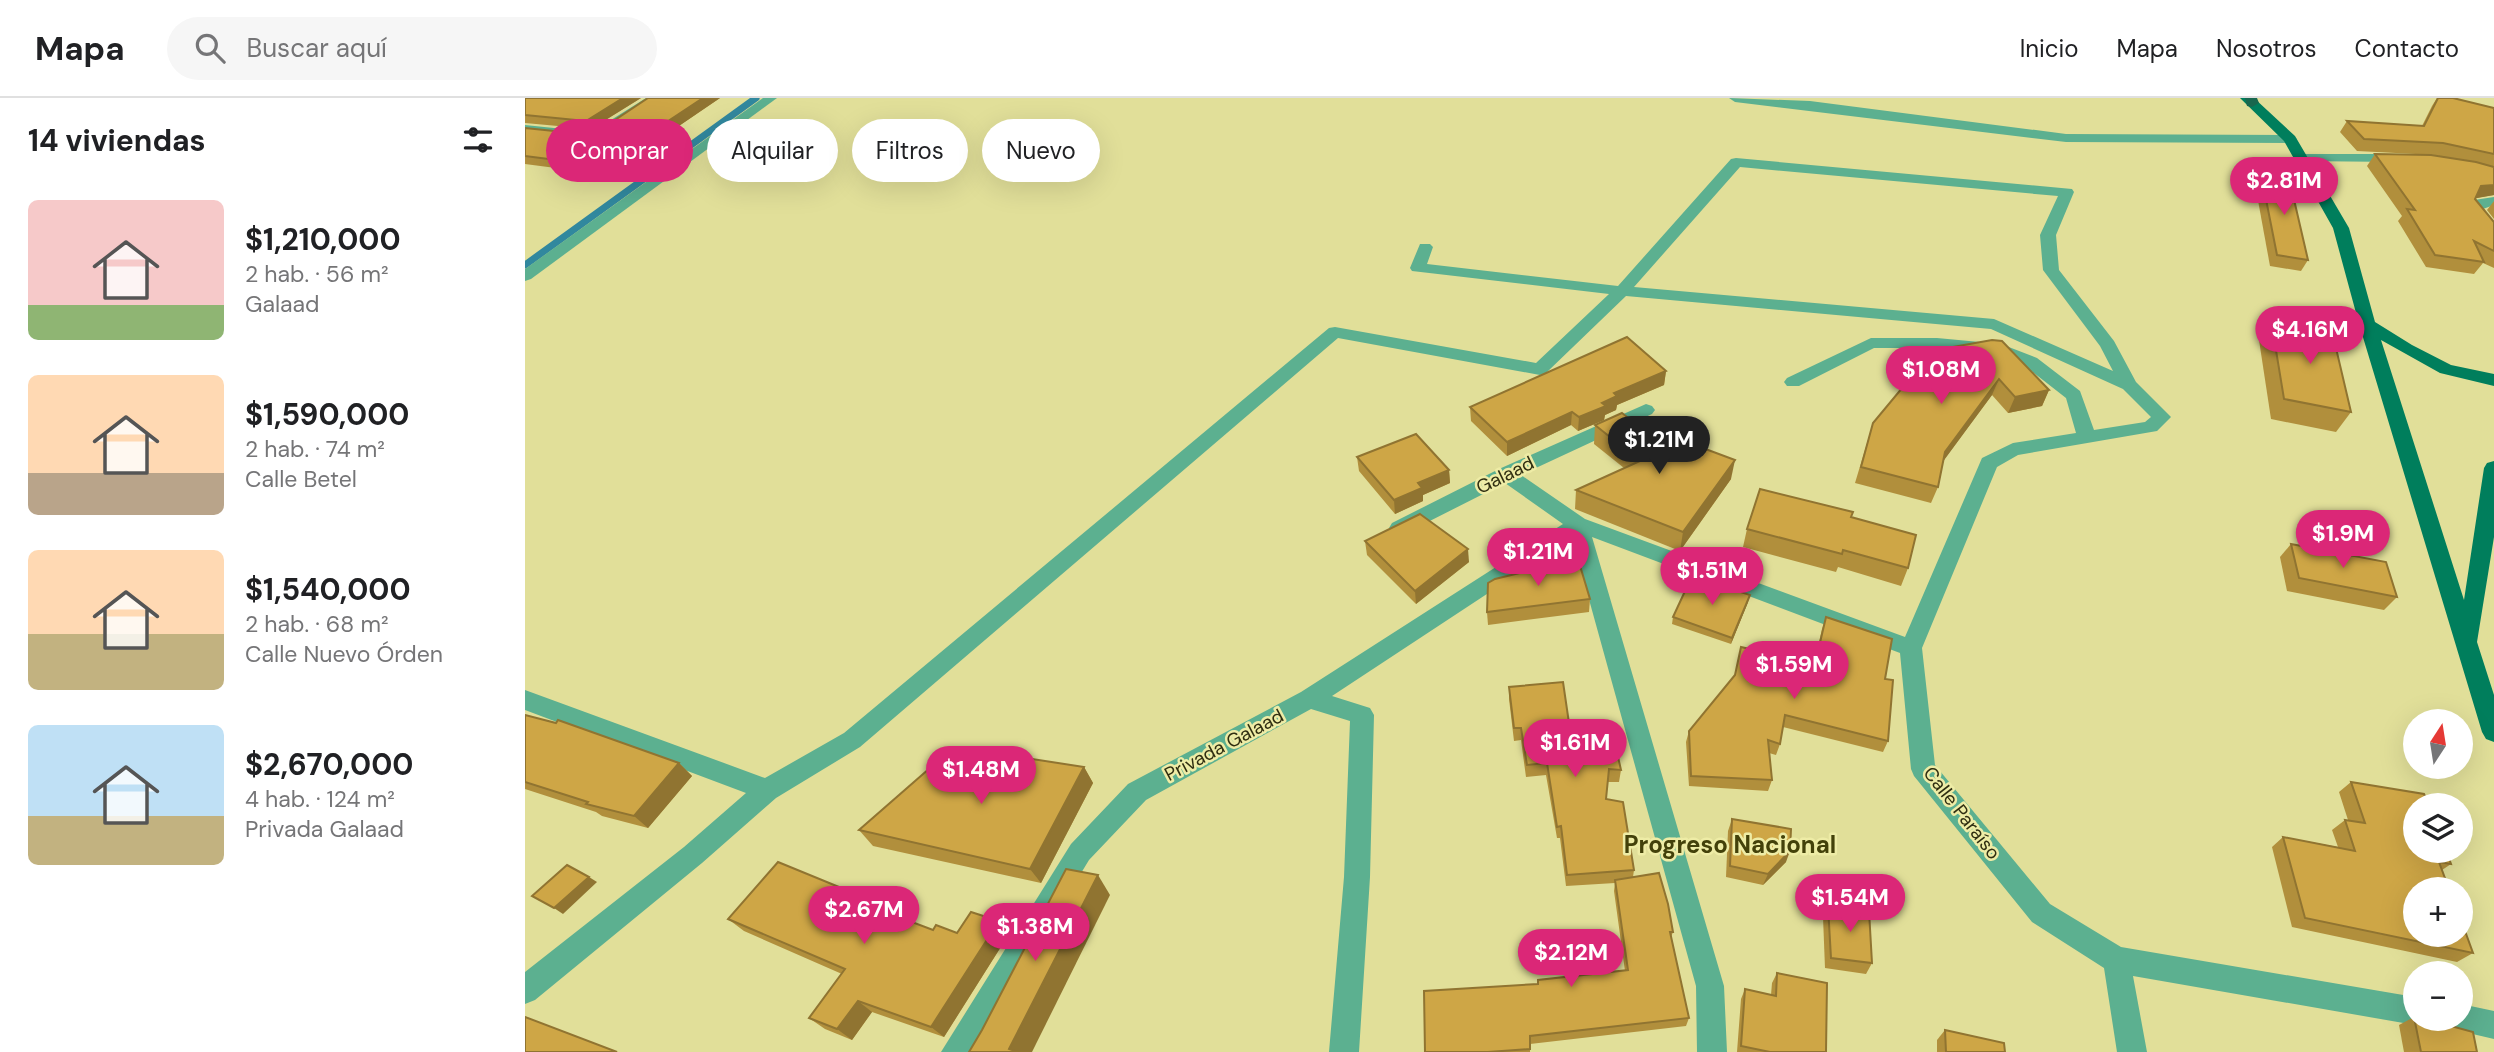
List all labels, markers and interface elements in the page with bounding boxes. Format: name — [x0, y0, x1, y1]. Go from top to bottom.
search box — [167, 17, 657, 80]
text: Mapa — [35, 27, 125, 70]
icon: search — [191, 29, 229, 67]
text: Buscar aquí — [247, 31, 387, 65]
text: Inicio — [2020, 33, 2079, 64]
text: Mapa — [2117, 33, 2178, 64]
text: Nosotros — [2216, 33, 2317, 64]
text: Contacto — [2355, 33, 2459, 64]
chip: Comprar — [546, 119, 693, 182]
chip: Alquilar — [707, 119, 838, 182]
chip: Filtros — [852, 119, 968, 182]
chip: Nuevo — [982, 119, 1100, 182]
text: 14 viviendas — [28, 121, 206, 160]
icon: filters — [459, 121, 497, 159]
pin: $2.81M — [2227, 158, 2341, 217]
text: $2.81M — [2246, 165, 2322, 195]
text: $1,210,000 — [245, 220, 401, 259]
icon: home — [84, 228, 168, 312]
text: 2 hab. · 56 m² — [245, 259, 389, 289]
text: Galaad — [245, 289, 320, 319]
pin: $4.16M — [2253, 306, 2367, 366]
text: $4.16M — [2271, 314, 2349, 344]
pin: $1.08M — [1884, 346, 1998, 406]
text: $1.08M — [1902, 354, 1980, 384]
text: $1,590,000 — [245, 395, 409, 434]
icon: home — [84, 403, 168, 487]
pin: $1.21M — [1602, 416, 1716, 476]
text: $1.21M — [1624, 424, 1694, 454]
text: 2 hab. · 74 m² — [245, 434, 385, 464]
street label: Galaad — [1472, 450, 1538, 500]
text: Calle Betel — [245, 464, 357, 494]
pin: $1.9M — [2294, 510, 2392, 570]
text: $1.9M — [2312, 518, 2374, 548]
pin: $1.21M — [1481, 528, 1595, 588]
text: $1.21M — [1503, 536, 1573, 566]
pin: $1.51M — [1655, 547, 1769, 607]
text: $1.51M — [1676, 555, 1748, 585]
text: $1,540,000 — [245, 570, 411, 609]
icon: home — [84, 578, 168, 662]
text: 2 hab. · 68 m² — [245, 609, 388, 639]
text: Calle Nuevo Órden — [245, 639, 443, 669]
pin: $1.59M — [1737, 642, 1851, 701]
text: $1.59M — [1756, 649, 1832, 679]
street label: Privada Galaad — [1160, 703, 1288, 787]
north arrow — [2403, 709, 2473, 779]
map controls — [2403, 709, 2473, 1031]
pin: $1.61M — [1518, 720, 1632, 779]
text: $1.61M — [1540, 727, 1610, 757]
text: $2,670,000 — [245, 745, 413, 784]
pin: $1.48M — [924, 746, 1038, 806]
icon: home — [84, 753, 168, 837]
text: $1.48M — [942, 754, 1020, 784]
street label: Calle Paraíso — [1918, 761, 2006, 865]
text: 4 hab. · 124 m² — [245, 784, 395, 814]
button: layers — [2403, 793, 2473, 863]
text: Privada Galaad — [245, 814, 404, 844]
district label: Progreso Nacional — [1624, 829, 1836, 860]
pin: $1.54M — [1793, 874, 1907, 934]
button: + — [2403, 877, 2473, 947]
text: $1.54M — [1811, 882, 1889, 912]
pin: $2.67M — [807, 886, 921, 946]
text: $2.67M — [824, 894, 904, 924]
pin: $1.38M — [978, 904, 1092, 963]
text: $1.38M — [997, 911, 1073, 941]
pin: $2.12M — [1514, 930, 1628, 989]
text: $2.12M — [1534, 937, 1608, 967]
button: − — [2403, 961, 2473, 1031]

